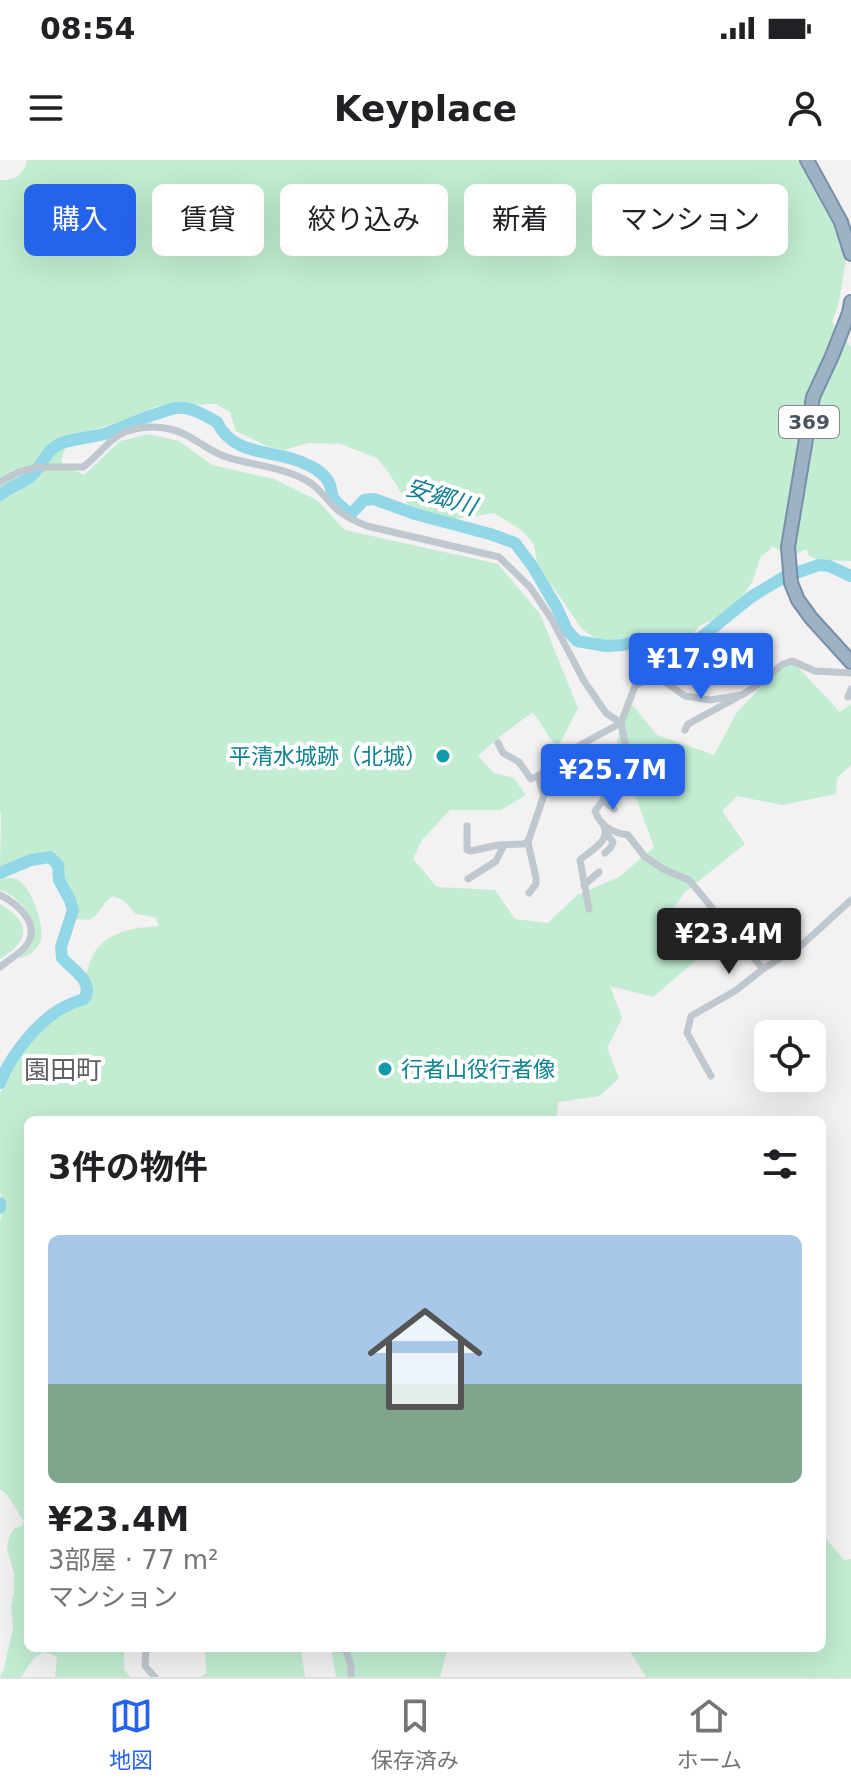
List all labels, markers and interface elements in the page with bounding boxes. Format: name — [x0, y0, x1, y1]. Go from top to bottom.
text: 08:54 — [40, 11, 136, 46]
icon: menu — [24, 86, 68, 130]
icon: person — [783, 86, 827, 130]
text: Keyplace — [334, 88, 517, 129]
chip: 購入 — [24, 184, 136, 256]
chip: 賃貸 — [152, 184, 264, 256]
chip: 絞り込み — [280, 184, 448, 256]
chip: 新着 — [464, 184, 576, 256]
chip: マンション — [592, 184, 788, 256]
road number: 369 — [779, 406, 839, 438]
water label: 安郷川 — [402, 473, 482, 522]
pin: ¥17.9M — [636, 633, 766, 701]
text: ¥17.9M — [647, 644, 755, 674]
place label: 平清水城跡（北城） — [229, 744, 427, 769]
pin: ¥25.7M — [548, 744, 678, 812]
marker: 平清水城跡（北城） — [434, 747, 452, 765]
text: ¥25.7M — [559, 755, 667, 785]
pin: ¥23.4M — [664, 908, 794, 976]
text: ¥23.4M — [675, 919, 783, 949]
map controls — [754, 1020, 826, 1092]
button: locate — [754, 1020, 826, 1092]
district label: 園田町 — [24, 1055, 102, 1085]
place label: 行者山役行者像 — [401, 1057, 555, 1082]
marker: 行者山役行者像 — [376, 1060, 394, 1078]
icon: filters — [758, 1142, 802, 1186]
text: 3件の物件 — [48, 1147, 208, 1187]
icon: home — [353, 1287, 497, 1431]
text: ¥23.4M — [48, 1499, 189, 1539]
text: 3部屋 · 77 m² — [48, 1545, 218, 1575]
text: マンション — [48, 1582, 178, 1612]
tab: 地図 — [109, 1694, 153, 1774]
tab: 保存済み — [371, 1694, 459, 1774]
tab: ホーム — [677, 1694, 742, 1774]

